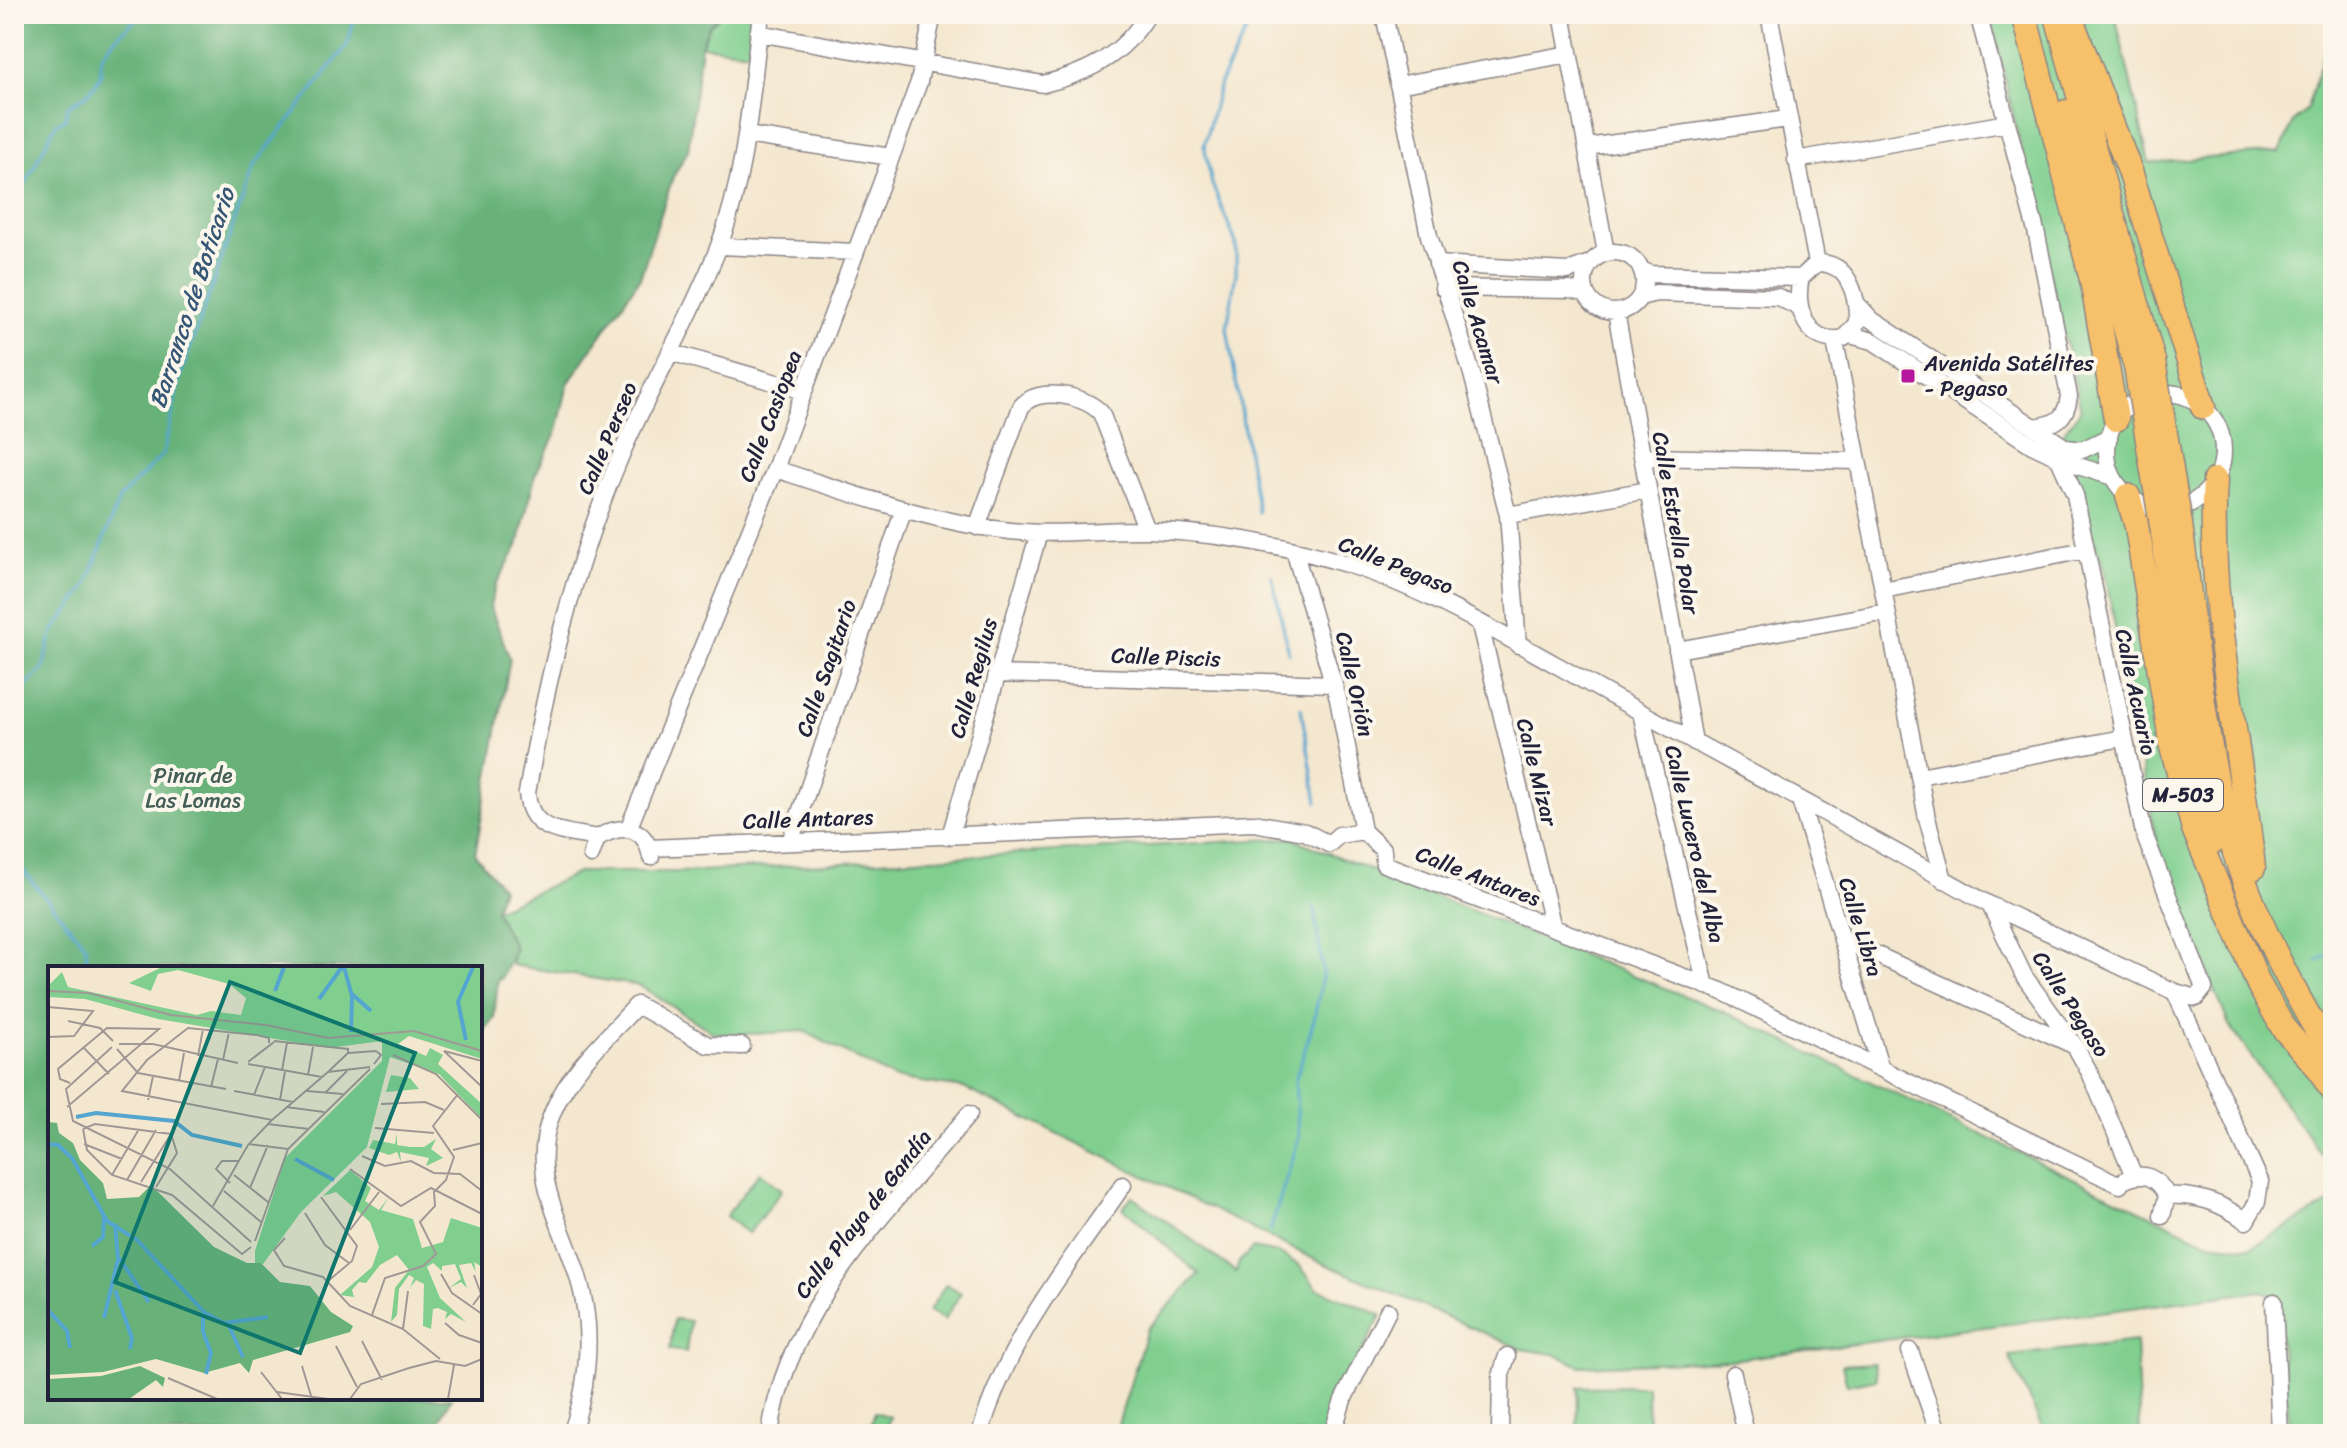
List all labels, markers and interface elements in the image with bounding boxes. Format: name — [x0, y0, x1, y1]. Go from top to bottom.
water label: Barranco de Boticario — [137, 180, 248, 414]
street label: Calle Acamar — [1441, 255, 1516, 391]
street label: Calle Casiopea — [727, 344, 813, 488]
place label: Avenida Satélites - Pegaso — [1923, 344, 2095, 408]
marker: Avenida Satélites - Pegaso — [1899, 367, 1917, 385]
street label: Calle Perseo — [566, 375, 648, 501]
street label: Calle Estrella Polar — [1641, 429, 1711, 618]
street label: Calle Pegaso — [1332, 524, 1460, 606]
street label: Calle Sagitario — [784, 594, 868, 742]
street label: Calle Regilus — [937, 612, 1009, 743]
street label: Calle Acuario — [2104, 625, 2168, 759]
street label: Calle Orión — [1324, 628, 1386, 741]
street label: Calle Piscis — [1111, 636, 1222, 678]
street label: Calle Mizar — [1505, 714, 1570, 832]
street label: Calle Lucero del Alba — [1653, 741, 1737, 947]
park label: Pinar de Las Lomas — [145, 756, 241, 820]
road number: M-503 — [2143, 779, 2223, 811]
street label: Calle Antares — [742, 797, 874, 841]
street label: Calle Antares — [1410, 834, 1546, 918]
street label: Calle Libra — [1827, 872, 1895, 982]
street label: Calle Pegaso — [2022, 943, 2120, 1065]
inset map — [48, 966, 482, 1400]
street label: Calle Playa de Gandía — [784, 1121, 942, 1307]

